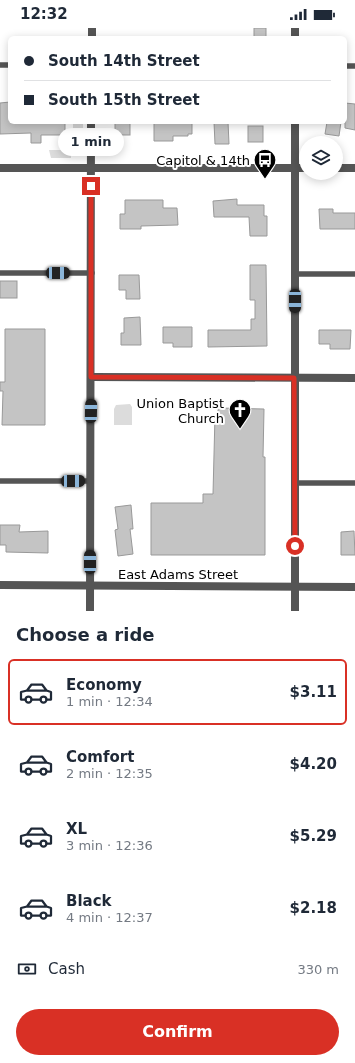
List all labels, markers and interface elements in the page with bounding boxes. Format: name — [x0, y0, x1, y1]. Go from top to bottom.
text: 12:32 — [20, 5, 68, 23]
text: South 14th Street — [48, 52, 200, 70]
text: South 15th Street — [48, 91, 200, 109]
callout: 1 min — [58, 128, 124, 156]
text: 1 min — [71, 134, 111, 149]
map controls — [299, 136, 343, 180]
button: layers — [299, 136, 343, 180]
bus stop icon: Capitol & 14th — [252, 147, 278, 180]
place label: Capitol & 14th — [156, 153, 250, 168]
route end — [82, 177, 100, 195]
car — [46, 267, 70, 279]
car — [289, 289, 301, 313]
place label: Union Baptist Church — [137, 396, 224, 426]
church icon: Union Baptist Church — [227, 397, 253, 430]
car — [85, 399, 97, 423]
car — [61, 475, 85, 487]
route start — [286, 537, 304, 555]
car — [84, 550, 96, 574]
street label: East Adams Street — [118, 567, 238, 582]
text: Choose a ride — [16, 624, 155, 645]
icon: car — [18, 674, 54, 710]
text: Economy — [66, 676, 142, 694]
text: $3.11 — [290, 683, 337, 701]
text: 1 min · 12:34 — [66, 694, 153, 709]
icon: car — [18, 746, 54, 782]
text: Comfort — [66, 748, 134, 766]
text: $4.20 — [290, 755, 337, 773]
text: 2 min · 12:35 — [66, 766, 153, 781]
icon: car — [18, 818, 54, 854]
text: XL — [66, 820, 87, 838]
text: $5.29 — [290, 827, 337, 845]
text: 3 min · 12:36 — [66, 838, 153, 853]
icon: car — [18, 890, 54, 926]
text: Black — [66, 892, 112, 910]
text: $2.18 — [290, 899, 337, 917]
text: 4 min · 12:37 — [66, 910, 153, 925]
icon: cash — [16, 958, 38, 980]
text: Cash — [48, 960, 85, 978]
text: 330 m — [297, 962, 339, 977]
button: Confirm — [16, 1009, 339, 1055]

